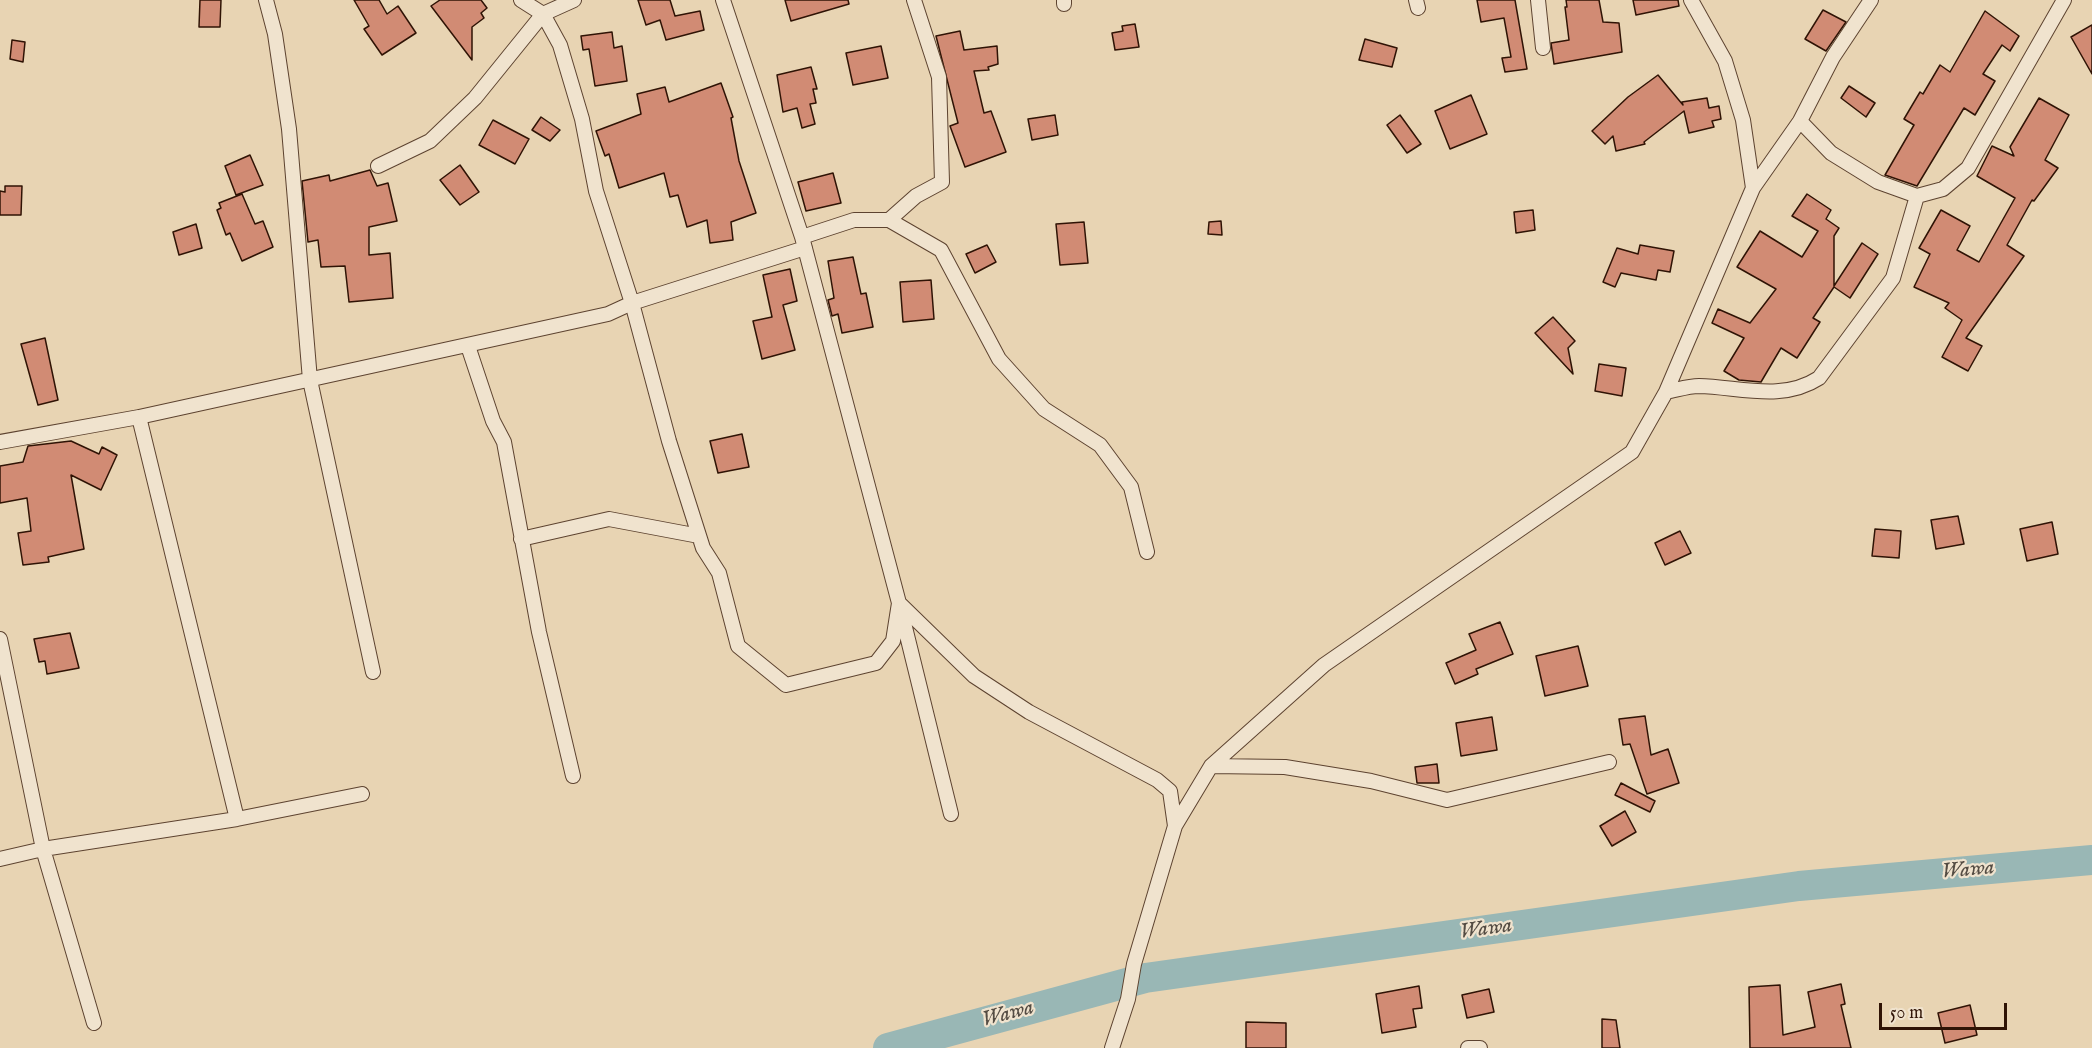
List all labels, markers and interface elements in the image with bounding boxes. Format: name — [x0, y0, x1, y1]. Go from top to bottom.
water label: Wawa — [1941, 856, 1995, 886]
water label: Wawa — [1458, 913, 1514, 947]
scale bar — [1882, 991, 2010, 1029]
water label: Wawa — [979, 995, 1037, 1035]
text: 50 m — [1890, 1002, 1923, 1025]

